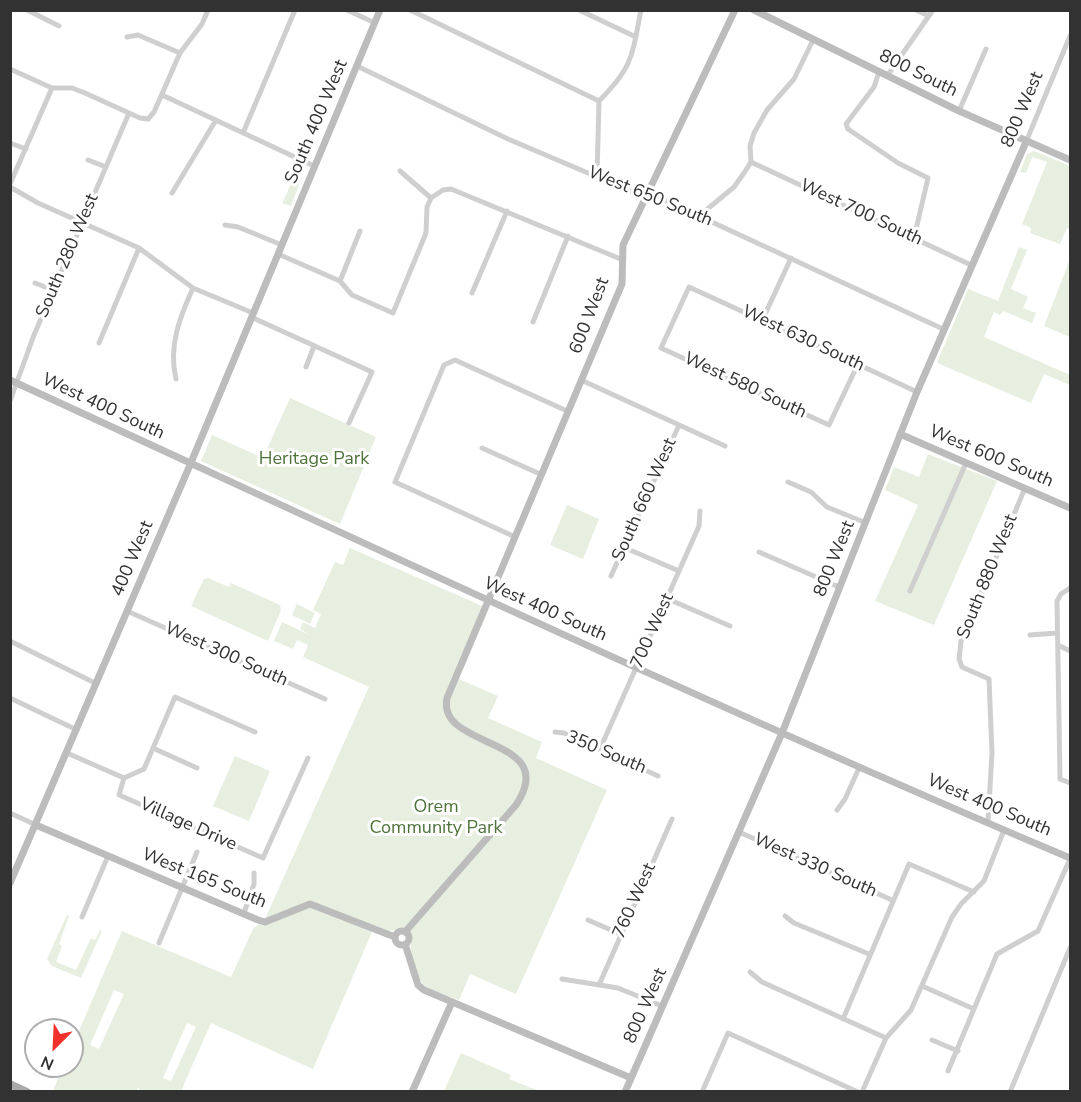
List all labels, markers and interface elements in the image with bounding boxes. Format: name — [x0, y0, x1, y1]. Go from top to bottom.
street label: 800 South — [875, 46, 961, 102]
street label: South 400 West — [281, 57, 353, 187]
street label: 800 West — [997, 69, 1049, 151]
street label: West 650 South — [585, 162, 715, 232]
street label: West 700 South — [796, 175, 926, 251]
street label: South 280 West — [32, 191, 104, 321]
street label: 600 West — [566, 275, 614, 357]
street label: West 630 South — [738, 301, 868, 377]
street label: West 580 South — [680, 348, 810, 424]
street label: West 400 South — [38, 369, 168, 445]
street label: West 600 South — [926, 421, 1056, 493]
street label: South 660 West — [608, 435, 682, 565]
park label: Heritage Park — [259, 449, 369, 471]
street label: South 880 West — [953, 512, 1023, 642]
street label: 400 West — [107, 518, 159, 600]
street label: 800 West — [810, 518, 860, 600]
street label: West 400 South — [480, 573, 610, 647]
street label: 700 West — [627, 590, 679, 672]
street label: West 300 South — [161, 618, 291, 692]
street label: 350 South — [563, 727, 649, 779]
street label: West 400 South — [924, 770, 1054, 842]
street label: Village Drive — [136, 794, 240, 856]
park label: Orem Community Park — [369, 797, 503, 840]
street label: West 330 South — [750, 829, 880, 903]
street label: West 165 South — [139, 844, 269, 914]
street label: 760 West — [609, 860, 661, 942]
street label: 800 West — [620, 965, 672, 1047]
north arrow — [24, 1018, 84, 1078]
text: N — [38, 1050, 57, 1075]

